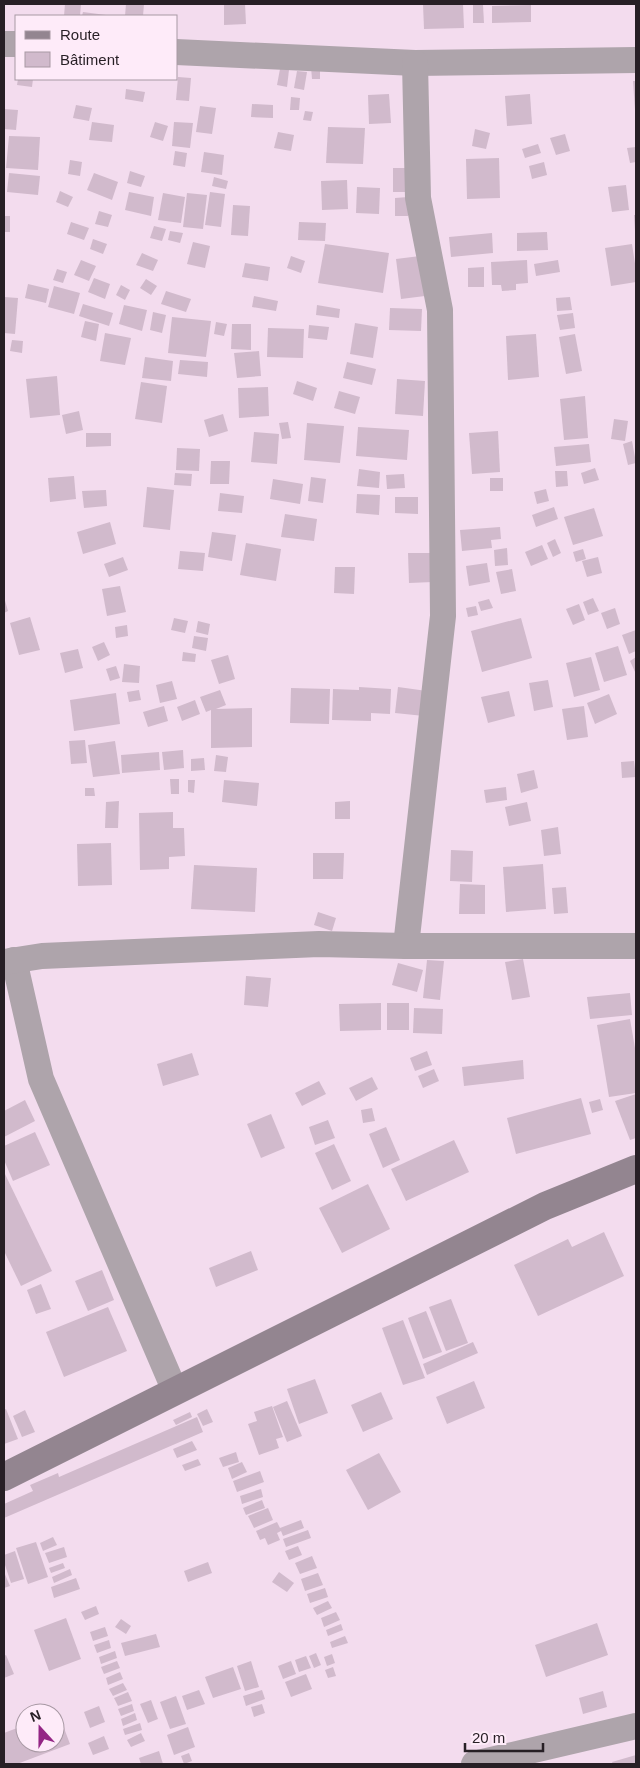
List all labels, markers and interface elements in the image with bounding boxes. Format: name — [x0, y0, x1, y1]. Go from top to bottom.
legend — [15, 15, 178, 80]
text: Route — [60, 26, 100, 43]
text: Bâtiment — [60, 51, 120, 68]
north arrow — [15, 1703, 65, 1753]
text: N — [28, 1707, 43, 1725]
scale bar — [465, 1720, 542, 1752]
text: 20 m — [472, 1729, 505, 1746]

